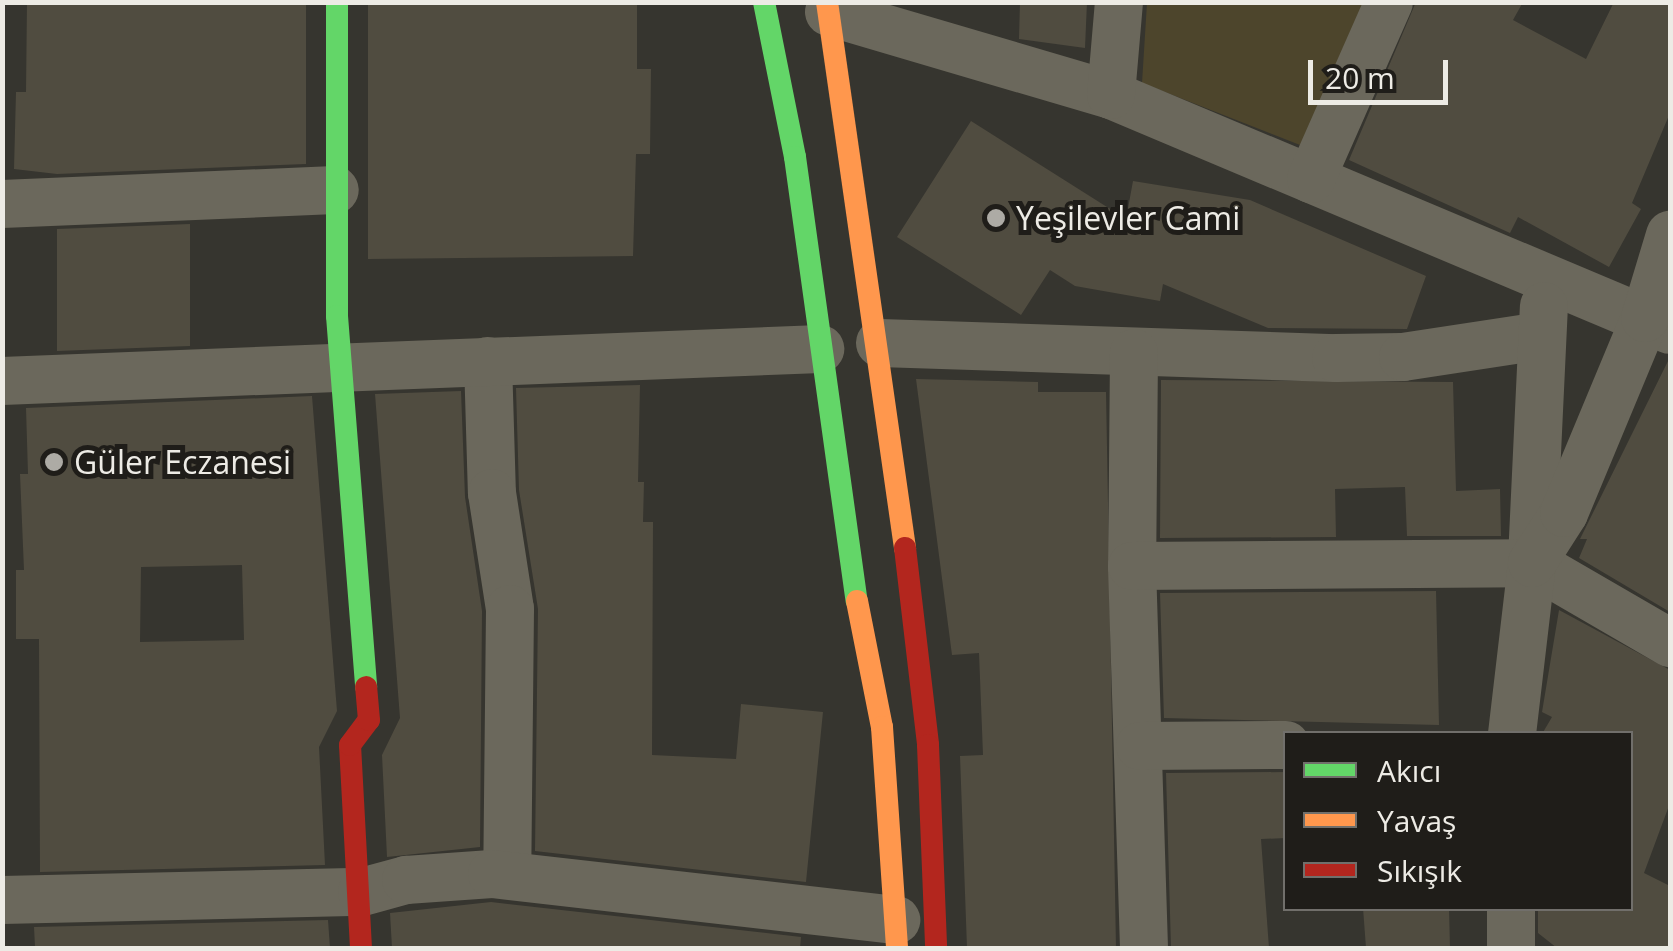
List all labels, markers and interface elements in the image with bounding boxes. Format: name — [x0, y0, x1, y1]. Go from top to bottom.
scale bar — [1313, 40, 1453, 102]
text: 20 m — [1325, 57, 1395, 98]
place label: Yeşilevler Cami — [1016, 199, 1240, 237]
marker: Yeşilevler Cami — [985, 207, 1007, 229]
place label: Güler Eczanesi — [74, 443, 291, 481]
marker: Güler Eczanesi — [43, 451, 65, 473]
legend — [1283, 731, 1633, 911]
text: Akıcı — [1377, 750, 1441, 791]
text: Yavaş — [1377, 800, 1456, 841]
text: Sıkışık — [1377, 850, 1462, 891]

